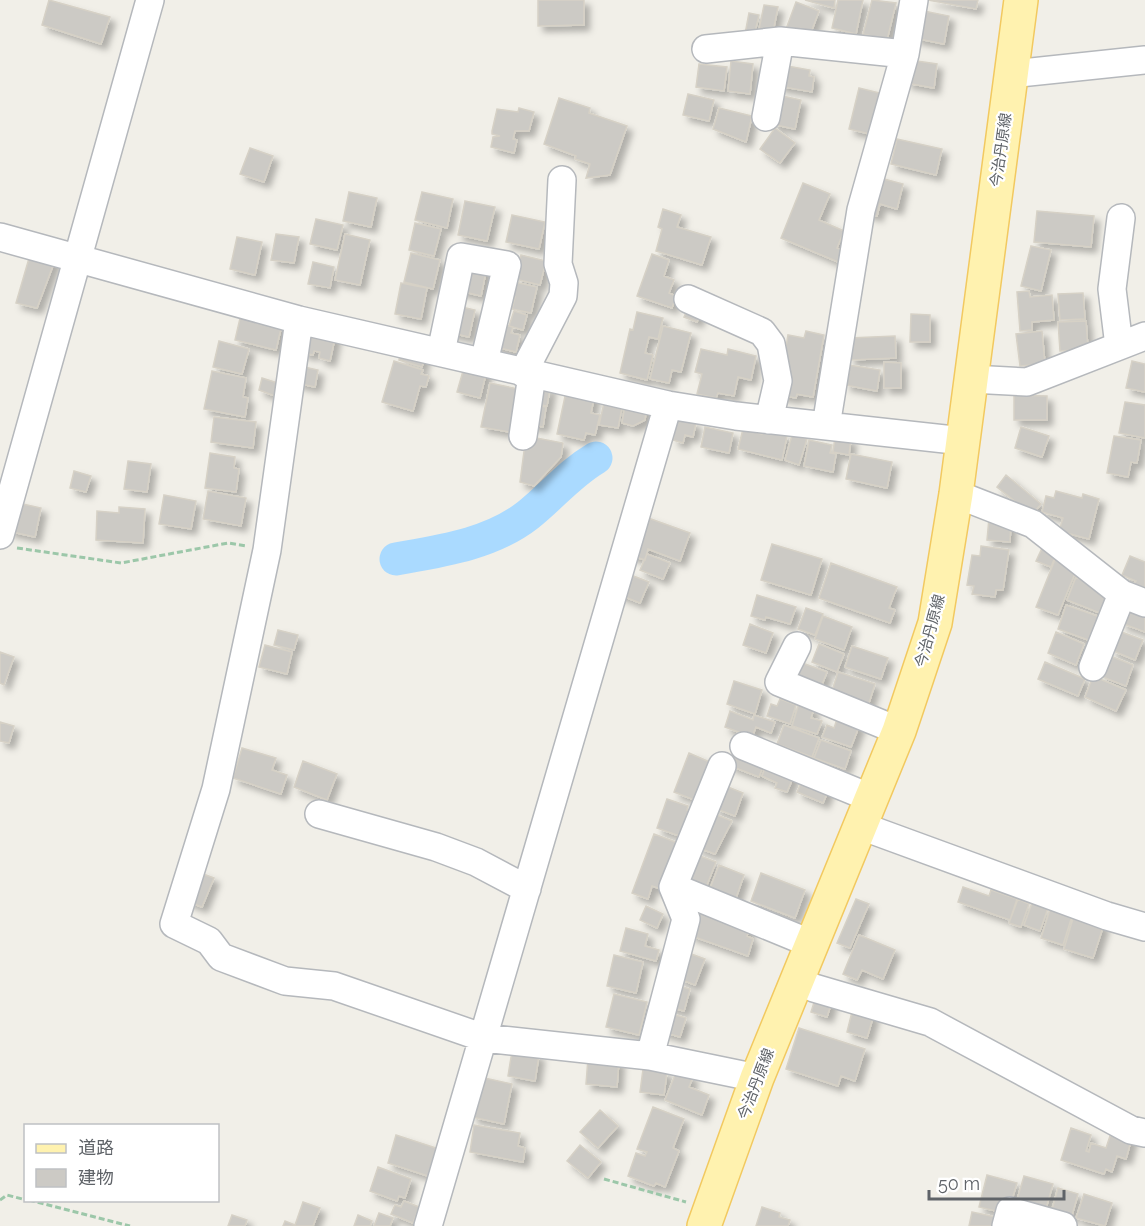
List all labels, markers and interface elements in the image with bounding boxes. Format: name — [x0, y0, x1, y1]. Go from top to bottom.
street label: 今治丹原線 — [987, 112, 1015, 188]
street label: 今治丹原線 — [912, 592, 948, 670]
street label: 今治丹原線 — [734, 1046, 778, 1122]
legend — [24, 1124, 219, 1202]
text: 道路 — [78, 1137, 114, 1158]
scale bar — [929, 1163, 1064, 1201]
text: 建物 — [78, 1167, 114, 1188]
text: 50 m — [938, 1173, 980, 1194]

